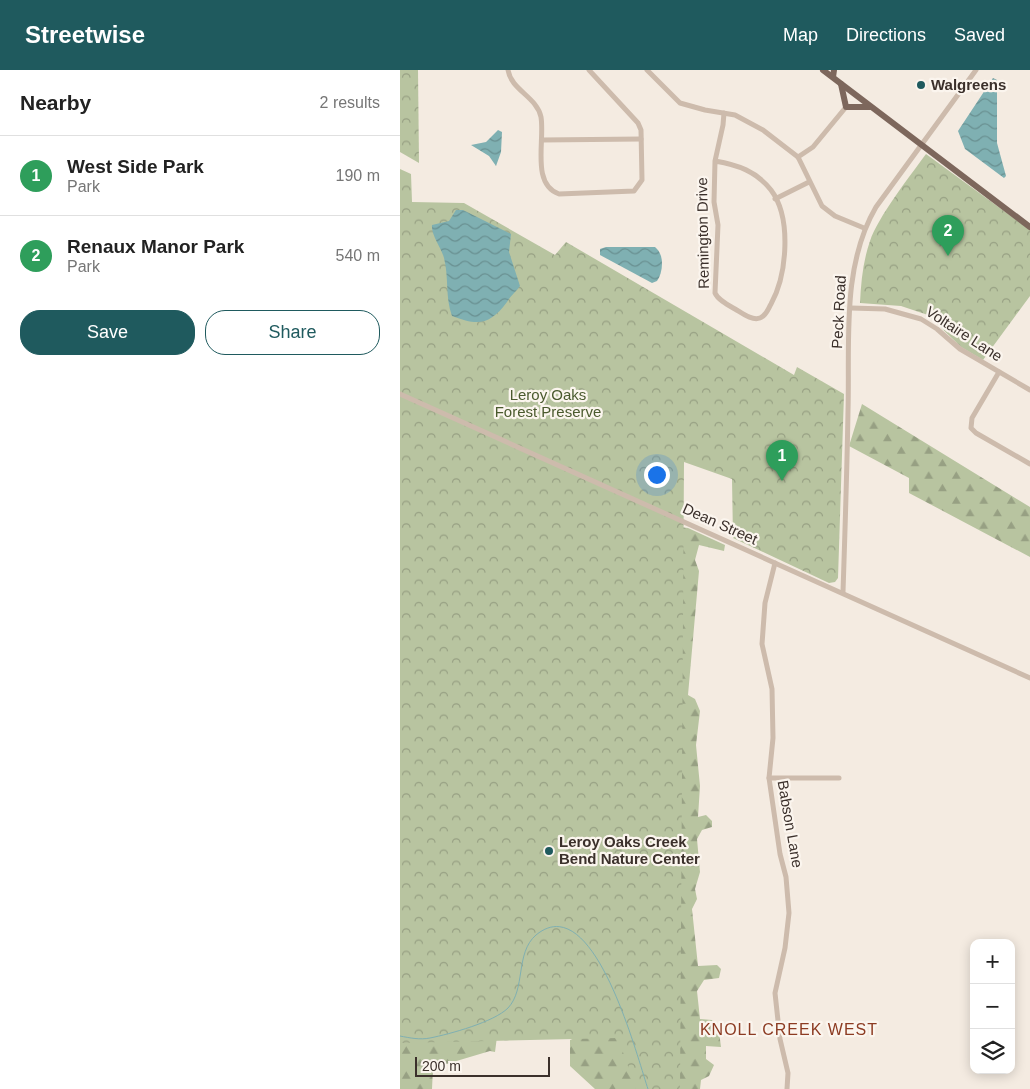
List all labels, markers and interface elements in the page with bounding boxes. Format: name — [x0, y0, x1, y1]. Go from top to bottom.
text: Streetwise — [25, 21, 145, 48]
text: Map — [783, 25, 818, 45]
text: Directions — [846, 25, 926, 45]
text: Saved — [954, 25, 1005, 45]
place label: Walgreens — [931, 76, 1006, 93]
marker: Walgreens — [915, 79, 927, 91]
text: Nearby — [20, 91, 91, 114]
text: 2 results — [320, 94, 380, 111]
text: West Side Park — [67, 156, 204, 177]
text: 1 — [32, 167, 40, 184]
text: 190 m — [336, 167, 380, 184]
street label: Remington Drive — [693, 177, 712, 289]
text: Park — [67, 178, 100, 195]
pin: 2 — [932, 215, 964, 256]
text: Renaux Manor Park — [67, 236, 244, 257]
text: 2 — [32, 247, 40, 264]
text: 540 m — [336, 247, 380, 264]
text: Park — [67, 258, 100, 275]
street label: Peck Road — [828, 275, 849, 349]
street label: Voltaire Lane — [923, 303, 1006, 365]
button: Save — [20, 310, 195, 355]
button: Share — [205, 310, 380, 355]
park label: Leroy Oaks Forest Preserve — [495, 386, 601, 420]
pin: 1 — [766, 440, 798, 481]
your location — [644, 462, 670, 488]
street label: Dean Street — [680, 499, 761, 548]
street label: Babson Lane — [774, 779, 807, 869]
place label: Leroy Oaks Creek Bend Nature Center — [559, 833, 700, 867]
marker: Leroy Oaks Creek Bend Nature Center — [543, 845, 555, 857]
map controls — [970, 939, 1015, 1074]
button: + — [970, 939, 1015, 984]
button: − — [970, 984, 1015, 1029]
district label: KNOLL CREEK WEST — [700, 1021, 878, 1038]
button: layers — [970, 1029, 1015, 1074]
scale bar — [415, 1054, 550, 1077]
text: 200 m — [422, 1058, 461, 1074]

